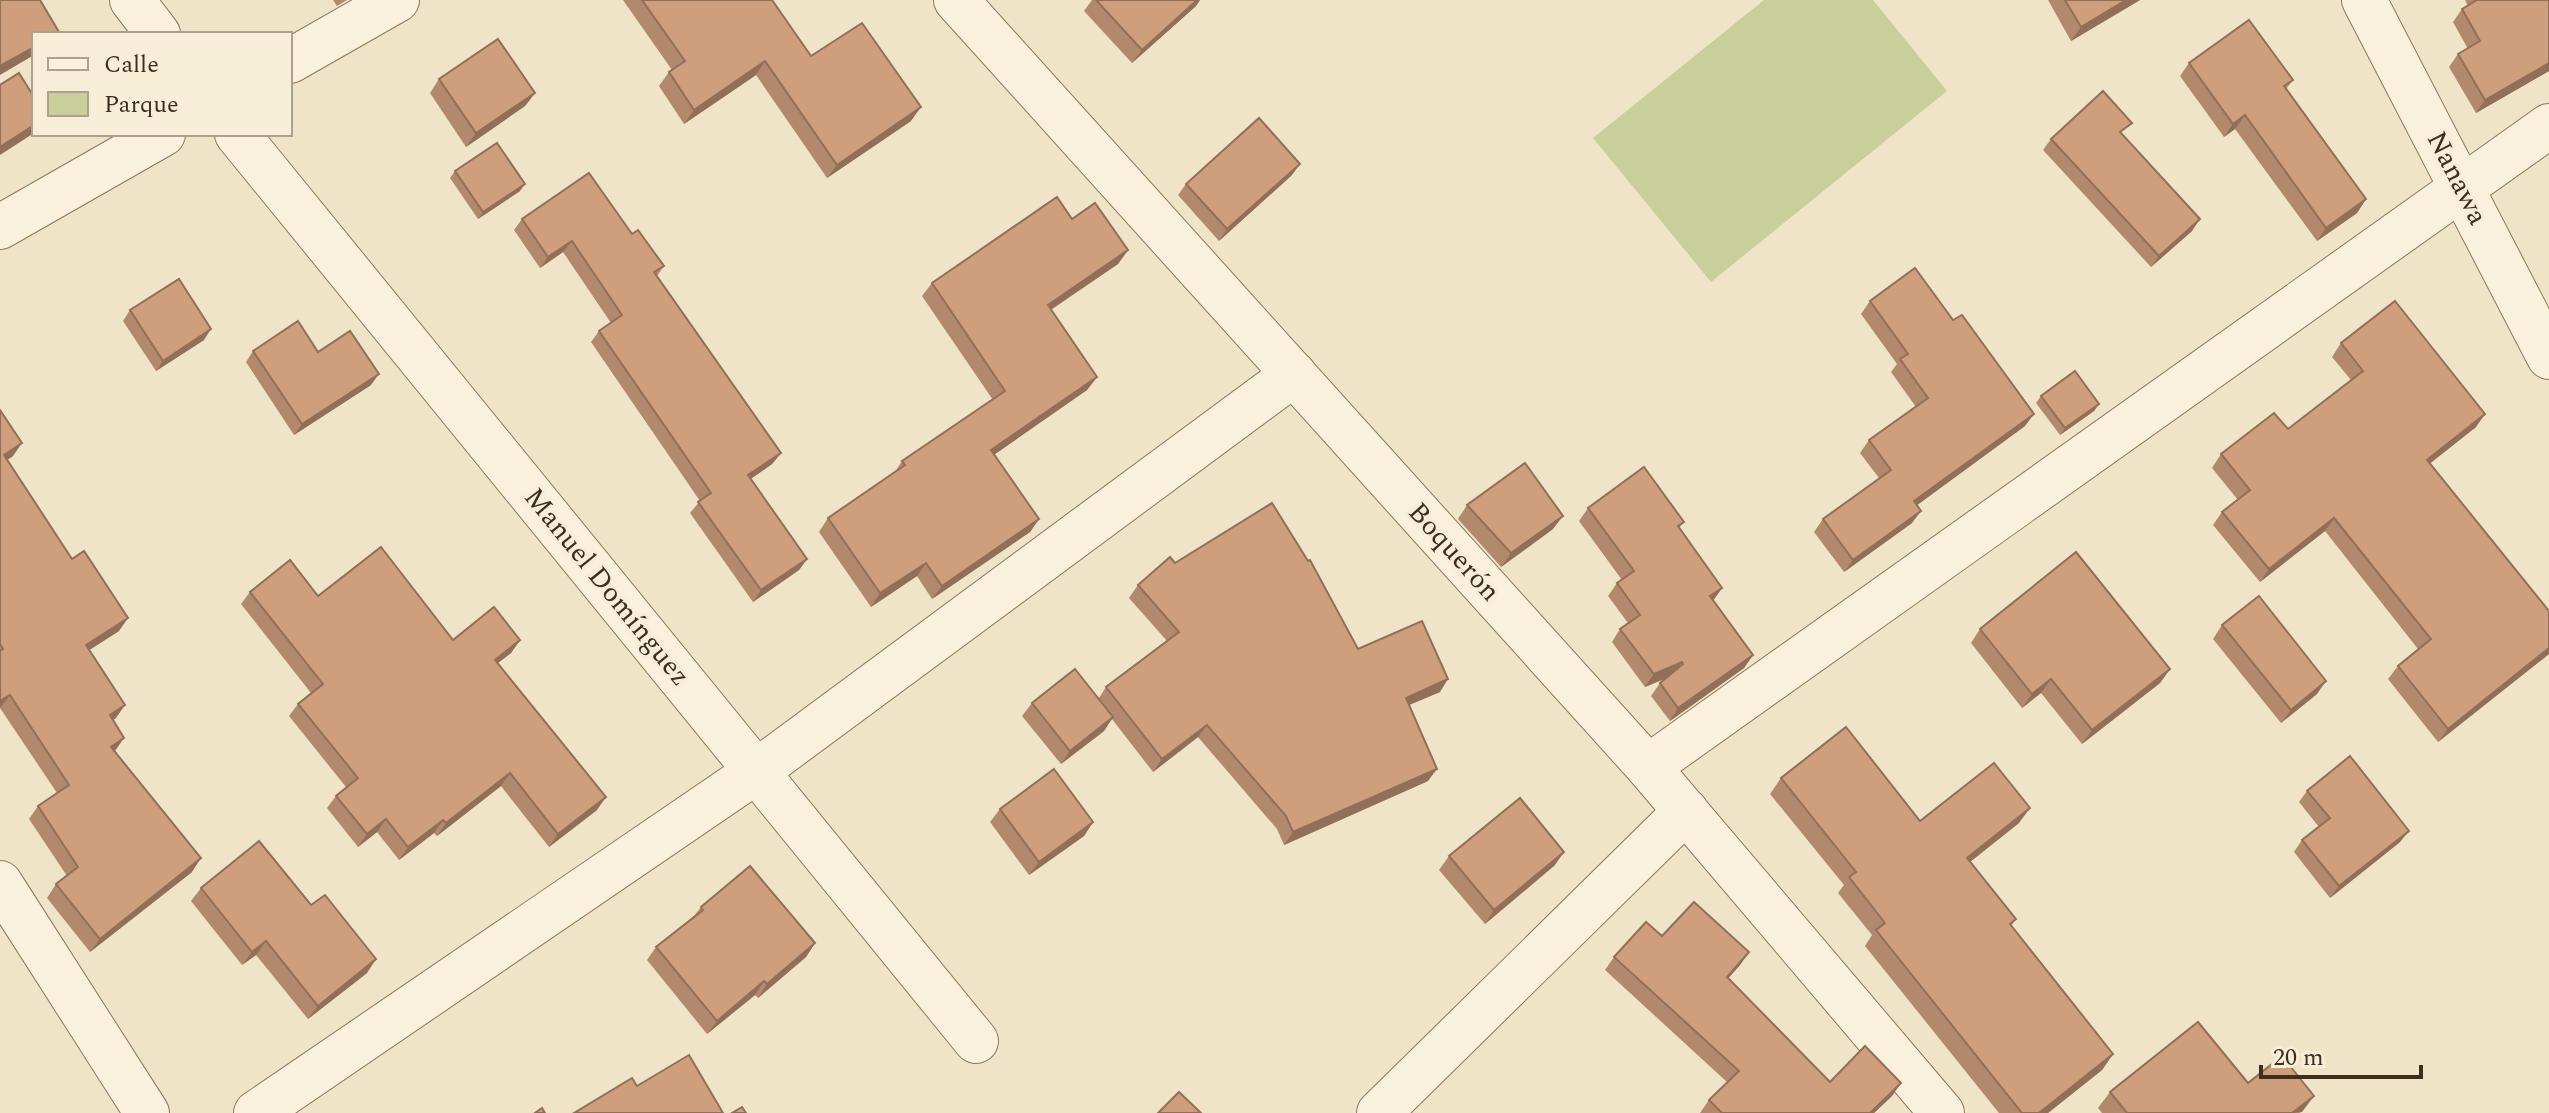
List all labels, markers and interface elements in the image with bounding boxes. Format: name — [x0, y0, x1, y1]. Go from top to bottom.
legend — [32, 32, 292, 136]
text: Calle — [104, 47, 159, 83]
text: Parque — [104, 87, 179, 123]
street label: Nanawa — [2415, 124, 2499, 233]
street label: Manuel Domínguez — [513, 478, 701, 696]
street label: Boquerón — [1397, 493, 1511, 611]
scale bar — [2261, 1029, 2421, 1079]
text: 20 m — [2273, 1040, 2324, 1076]

